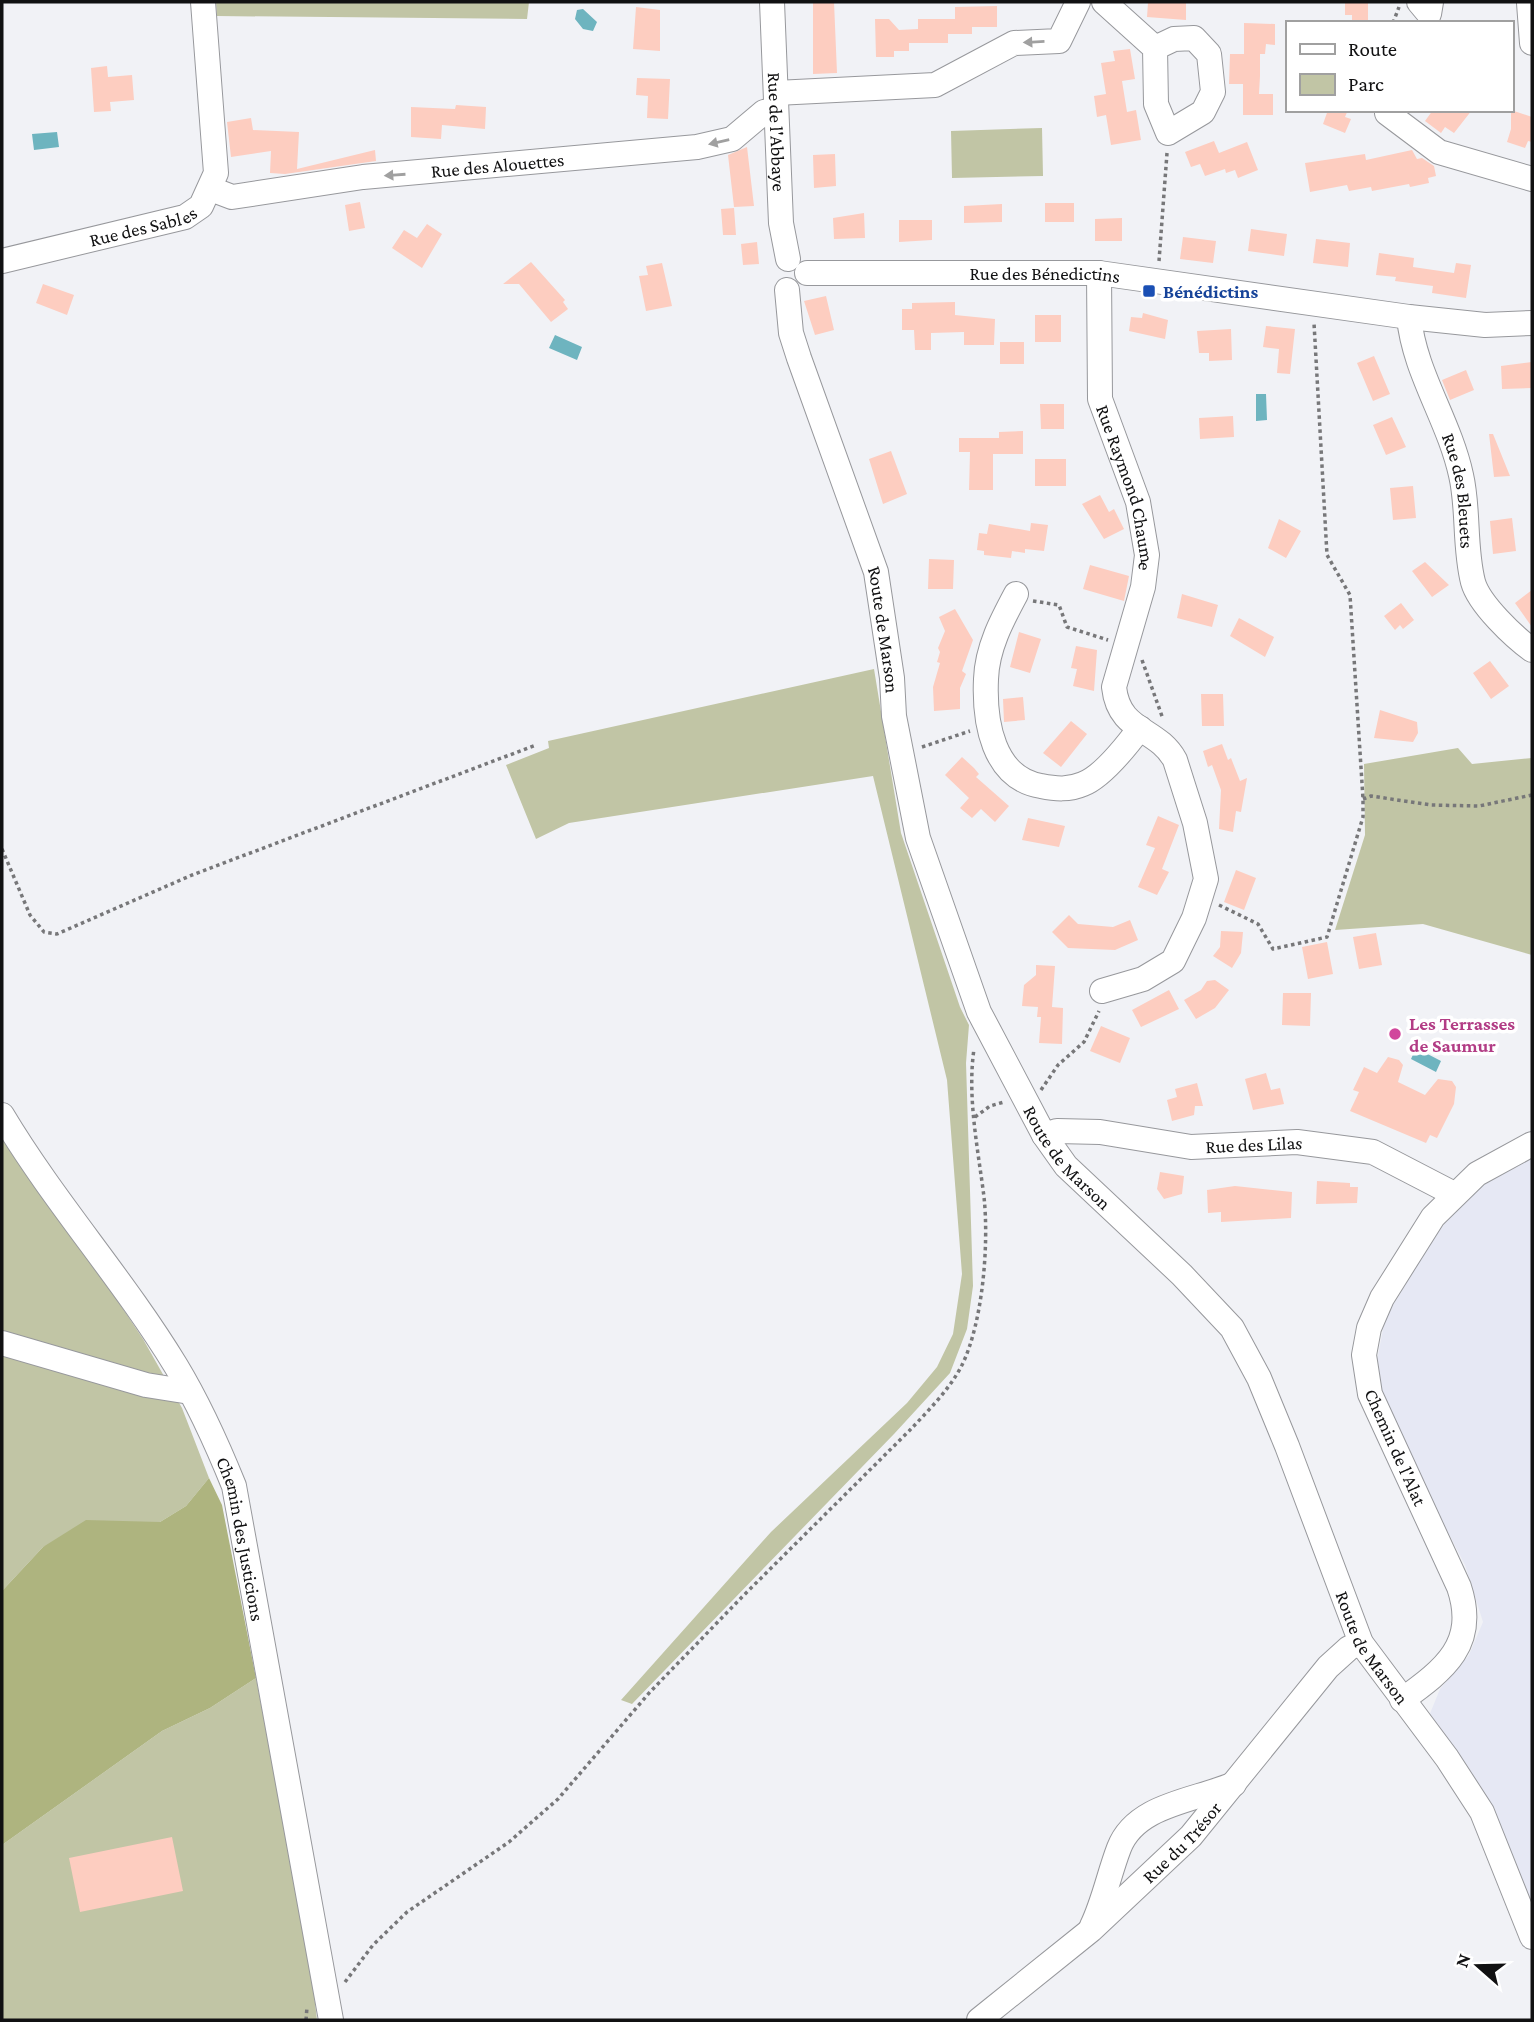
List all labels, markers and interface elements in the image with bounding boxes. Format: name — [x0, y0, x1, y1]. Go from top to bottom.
legend — [1286, 21, 1513, 112]
one-way arrow — [1023, 37, 1045, 48]
text: Route — [1348, 37, 1397, 61]
street label: Rue de l'Abbaye — [764, 72, 790, 192]
text: Parc — [1348, 72, 1384, 96]
one-way arrow — [708, 137, 730, 148]
street label: Rue des Alouettes — [430, 149, 565, 182]
one-way arrow — [384, 170, 406, 181]
street label: Rue des Sables — [87, 202, 201, 251]
street label: Rue des Bénedictins — [970, 263, 1122, 287]
place label: Bénédictins — [1163, 281, 1258, 302]
marker: Bénédictins — [1141, 283, 1157, 299]
street label: Rue Raymond Chaume — [1092, 402, 1158, 572]
street label: Rue des Bleuets — [1438, 430, 1478, 549]
street label: Route de Marson — [864, 563, 903, 694]
place label: Les Terrasses de Saumur — [1409, 1013, 1515, 1056]
marker: Les Terrasses de Saumur — [1387, 1026, 1403, 1042]
street label: Route de Marson — [1019, 1102, 1115, 1214]
street label: Rue des Lilas — [1205, 1132, 1304, 1157]
street label: Chemin de l'Alat — [1360, 1385, 1431, 1510]
street label: Chemin des Justicions — [212, 1454, 268, 1623]
street label: Route de Marson — [1331, 1588, 1413, 1708]
street label: Rue du Trésor — [1138, 1797, 1226, 1887]
north arrow — [1443, 1931, 1513, 2001]
text: N — [1450, 1951, 1475, 1970]

